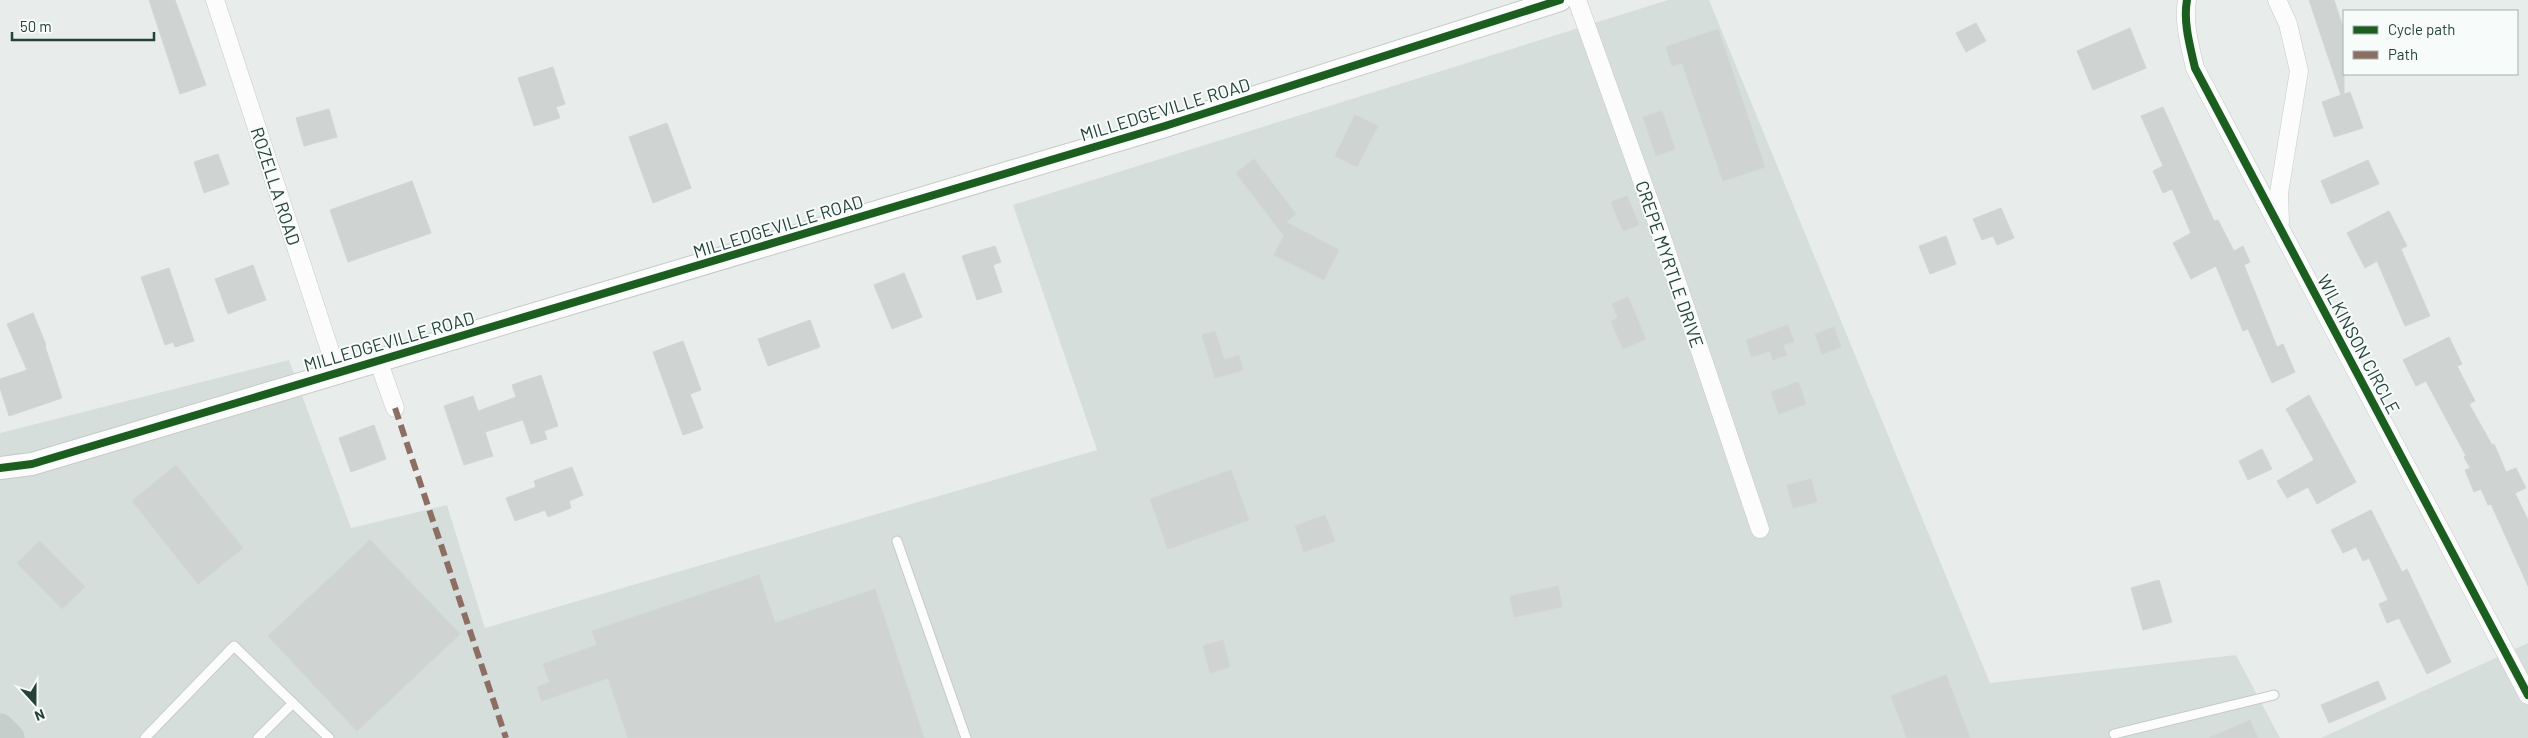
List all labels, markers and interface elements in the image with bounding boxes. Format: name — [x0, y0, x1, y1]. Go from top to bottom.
scale bar — [12, 10, 155, 42]
legend — [2343, 10, 2518, 75]
text: 50 m — [20, 17, 52, 35]
text: Cycle path — [2388, 20, 2455, 38]
text: Path — [2388, 45, 2418, 63]
street label: MILLEDGEVILLE ROAD — [1077, 73, 1253, 145]
street label: ROZELLA ROAD — [247, 124, 305, 248]
street label: CREPE MYRTLE DRIVE — [1631, 178, 1709, 350]
street label: MILLEDGEVILLE ROAD — [690, 190, 866, 262]
street label: WILKINSON CIRCLE — [2313, 271, 2405, 417]
street label: MILLEDGEVILLE ROAD — [301, 306, 477, 376]
north arrow — [10, 678, 60, 728]
text: N — [32, 706, 47, 725]

